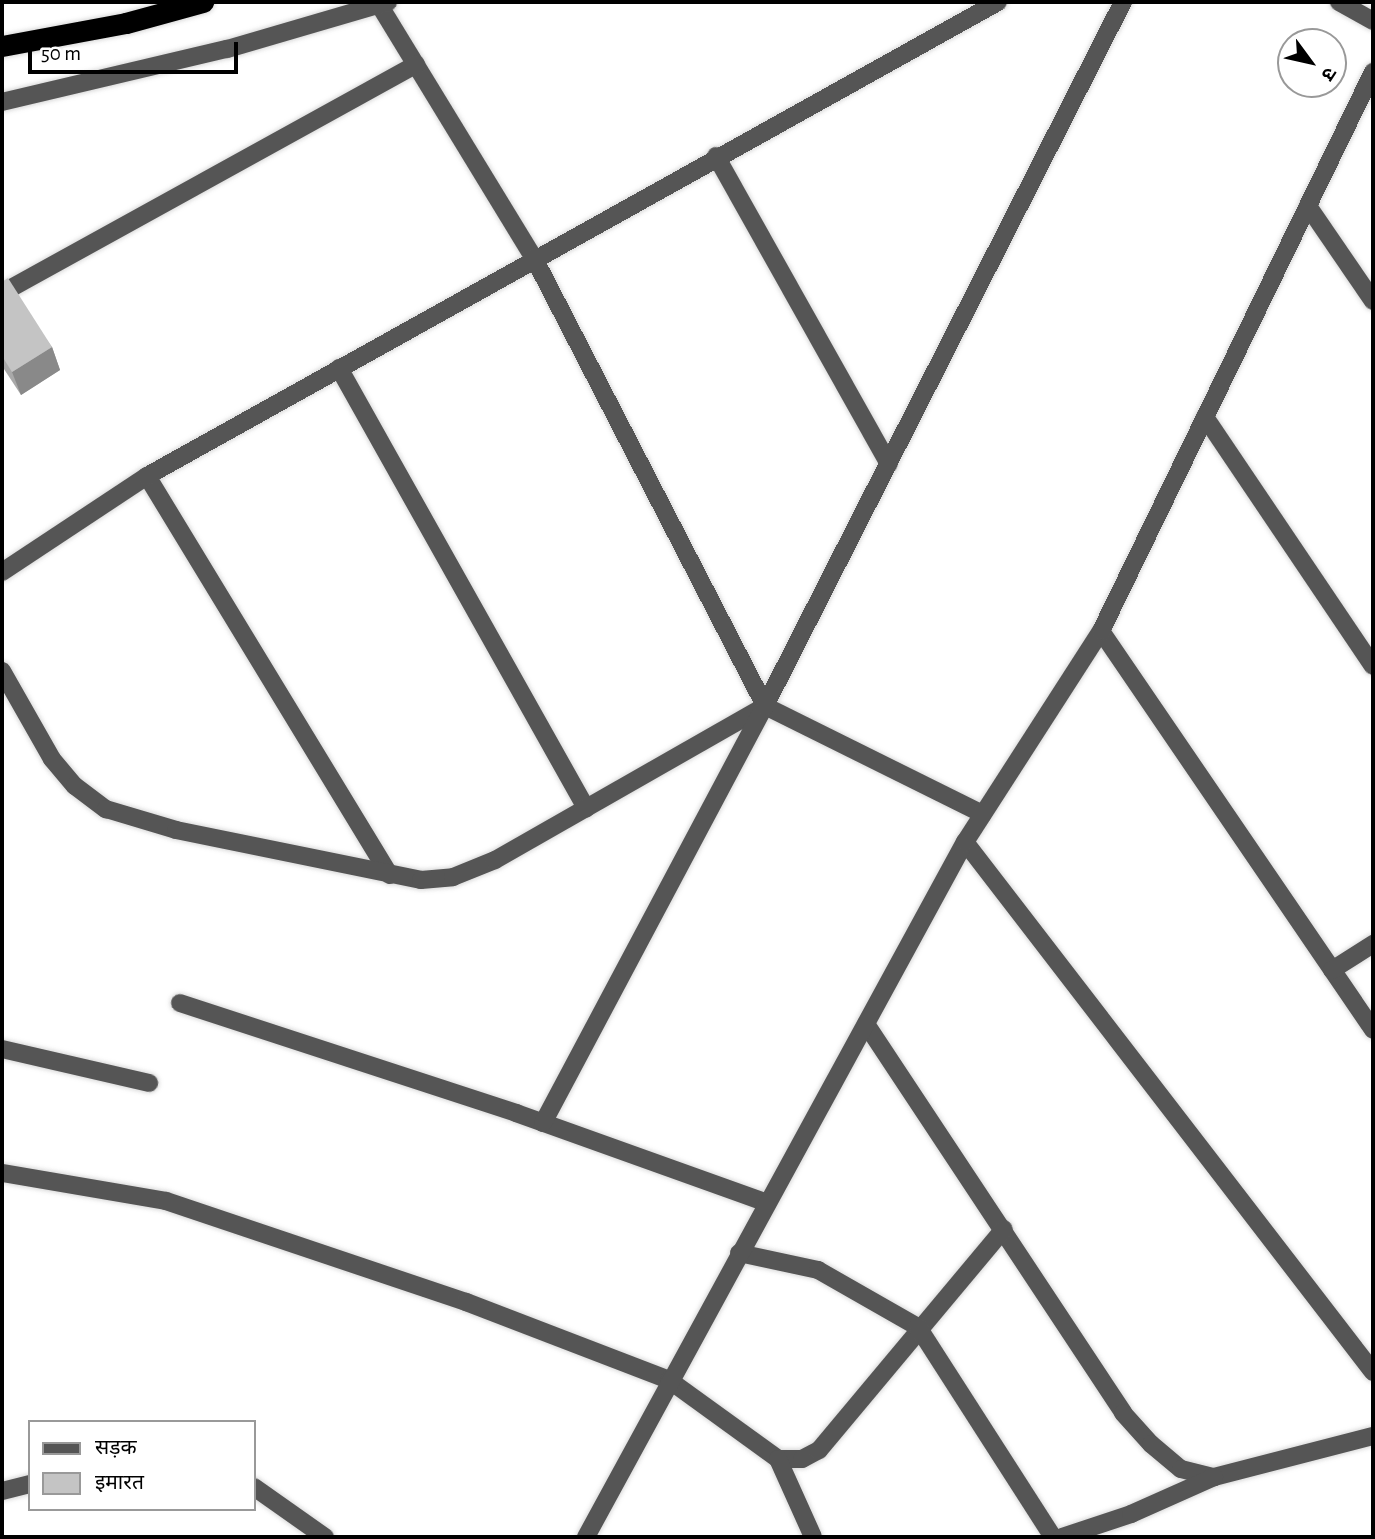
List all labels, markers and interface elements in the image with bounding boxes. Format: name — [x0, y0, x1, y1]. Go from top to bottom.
scale bar — [32, 28, 242, 72]
north arrow — [1277, 28, 1347, 98]
text: 50 m — [41, 43, 81, 64]
text: उ — [1317, 64, 1339, 83]
legend — [28, 1420, 256, 1511]
text: सड़क — [95, 1437, 137, 1458]
text: इमारत — [95, 1472, 144, 1493]

